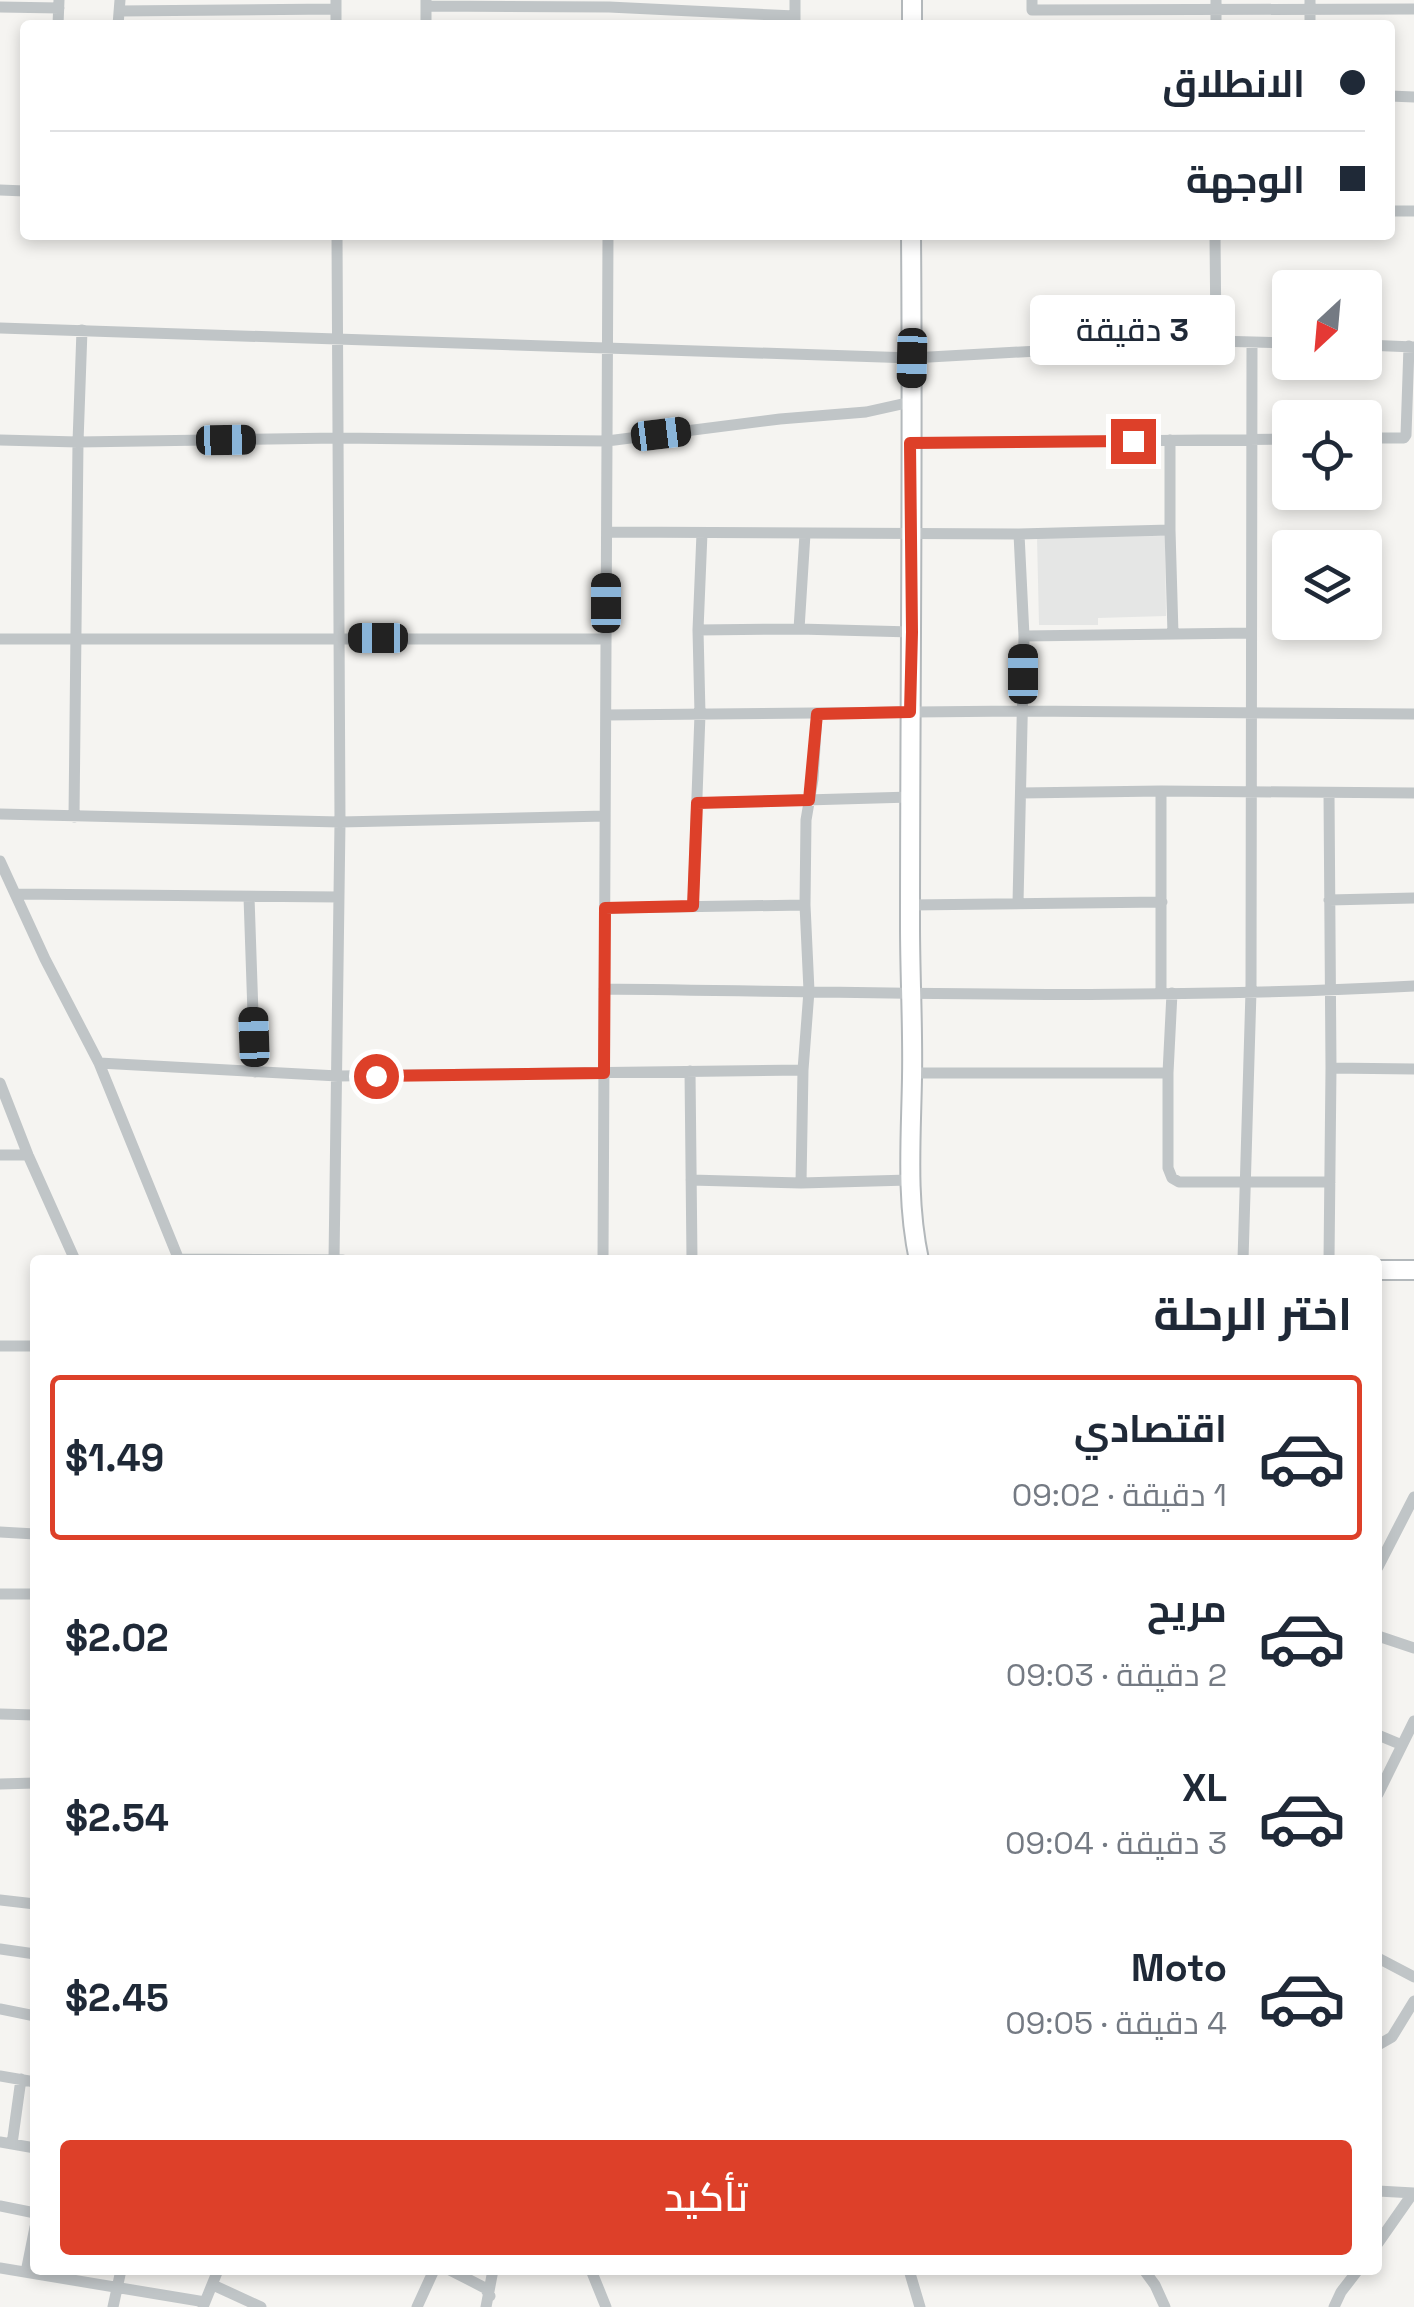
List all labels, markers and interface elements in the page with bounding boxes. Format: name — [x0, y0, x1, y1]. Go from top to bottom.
text: الانطلاق — [1162, 60, 1305, 108]
text: الوجهة — [1186, 156, 1305, 204]
north arrow — [1272, 270, 1382, 380]
map controls — [1272, 270, 1382, 640]
callout: 3 دقيقة — [1030, 296, 1236, 366]
text: 3 دقيقة — [1076, 310, 1189, 350]
car — [896, 328, 928, 388]
button: locate — [1272, 400, 1382, 510]
car — [629, 415, 693, 453]
route end — [1111, 419, 1156, 464]
car — [196, 424, 256, 456]
button: layers — [1272, 530, 1382, 640]
car — [591, 573, 621, 633]
car — [348, 623, 408, 653]
car — [1008, 644, 1038, 704]
car — [238, 1006, 270, 1068]
route start — [354, 1054, 399, 1099]
text: اختر الرحلة — [1154, 1286, 1352, 1343]
text: اقتصادي — [1074, 1405, 1227, 1453]
icon: car — [1257, 1413, 1347, 1503]
text: $1.49 — [65, 1434, 164, 1482]
text: 1 دقيقة · 09:02 — [1012, 1475, 1227, 1515]
text: مريح — [1147, 1585, 1227, 1633]
icon: car — [1257, 1593, 1347, 1683]
text: $2.02 — [65, 1614, 169, 1662]
text: 2 دقيقة · 09:03 — [1006, 1655, 1227, 1695]
text: XL — [1182, 1764, 1227, 1812]
icon: car — [1257, 1773, 1347, 1863]
text: $2.54 — [65, 1794, 169, 1842]
text: 3 دقيقة · 09:04 — [1005, 1823, 1227, 1863]
text: Moto — [1131, 1944, 1227, 1992]
icon: car — [1257, 1953, 1347, 2043]
text: $2.45 — [65, 1974, 169, 2022]
text: 4 دقيقة · 09:05 — [1005, 2003, 1227, 2043]
button: تأكيد — [60, 2140, 1352, 2255]

